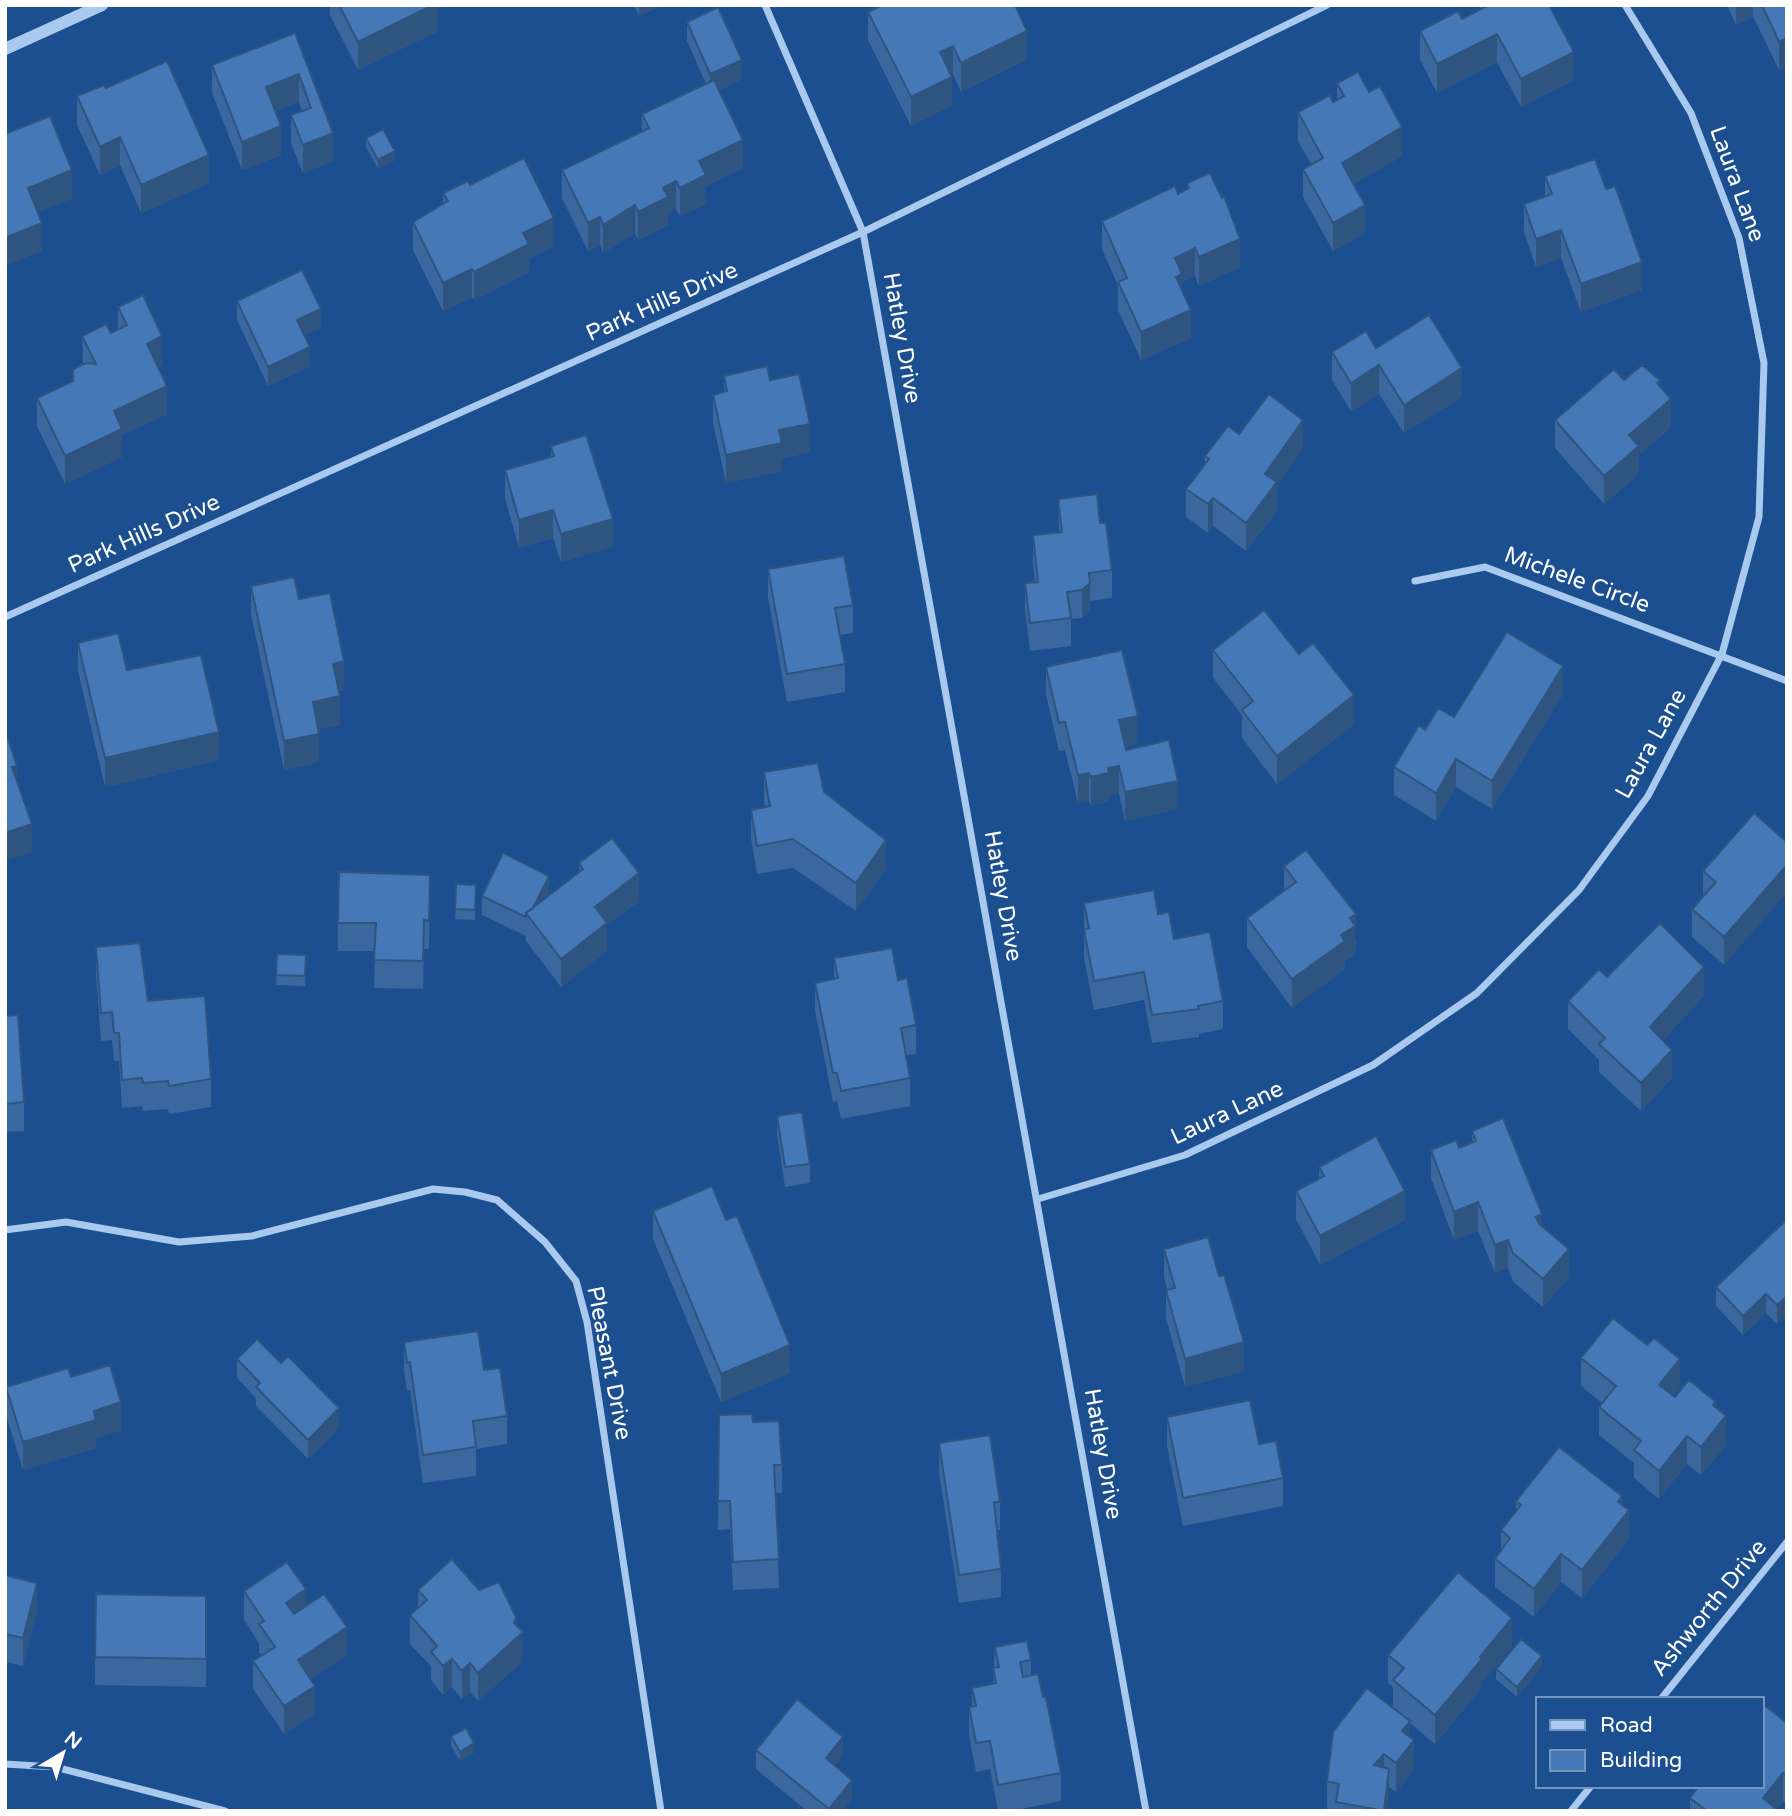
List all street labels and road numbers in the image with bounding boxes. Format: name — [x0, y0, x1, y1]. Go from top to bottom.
street label: Laura Lane — [1703, 122, 1771, 246]
street label: Park Hills Drive — [582, 256, 742, 348]
street label: Hatley Drive — [877, 270, 927, 406]
street label: Park Hills Drive — [64, 488, 224, 580]
street label: Michele Circle — [1500, 541, 1654, 619]
street label: Laura Lane — [1609, 684, 1693, 804]
street label: Hatley Drive — [978, 828, 1028, 964]
street label: Laura Lane — [1166, 1075, 1288, 1151]
street label: Pleasant Drive — [580, 1284, 638, 1442]
street label: Hatley Drive — [1078, 1386, 1128, 1522]
street label: Ashworth Drive — [1645, 1534, 1773, 1682]

